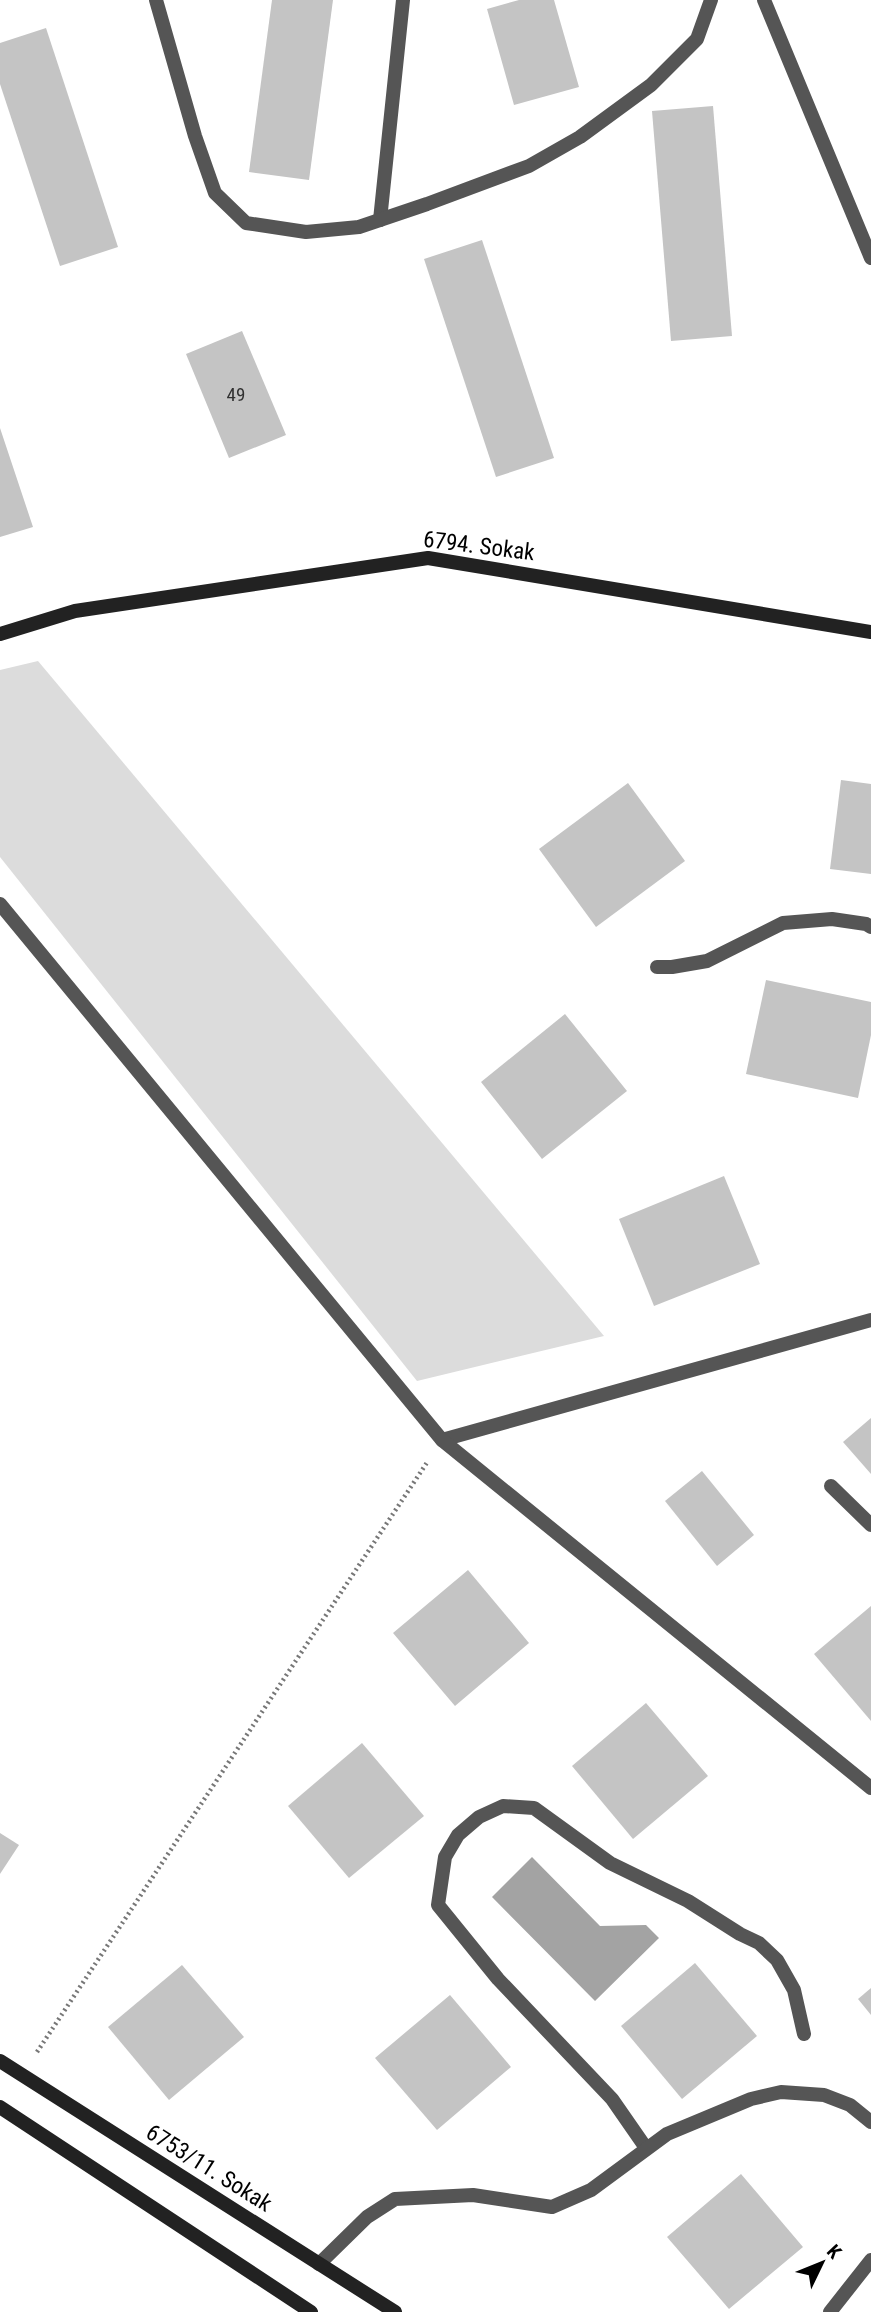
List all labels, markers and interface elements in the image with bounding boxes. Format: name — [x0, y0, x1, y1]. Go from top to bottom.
house number: 49 — [227, 383, 245, 406]
street label: 6794. Sokak — [422, 526, 537, 566]
street label: 6753/11. Sokak — [141, 2119, 277, 2218]
north arrow — [787, 2228, 857, 2298]
text: K — [822, 2240, 846, 2264]

